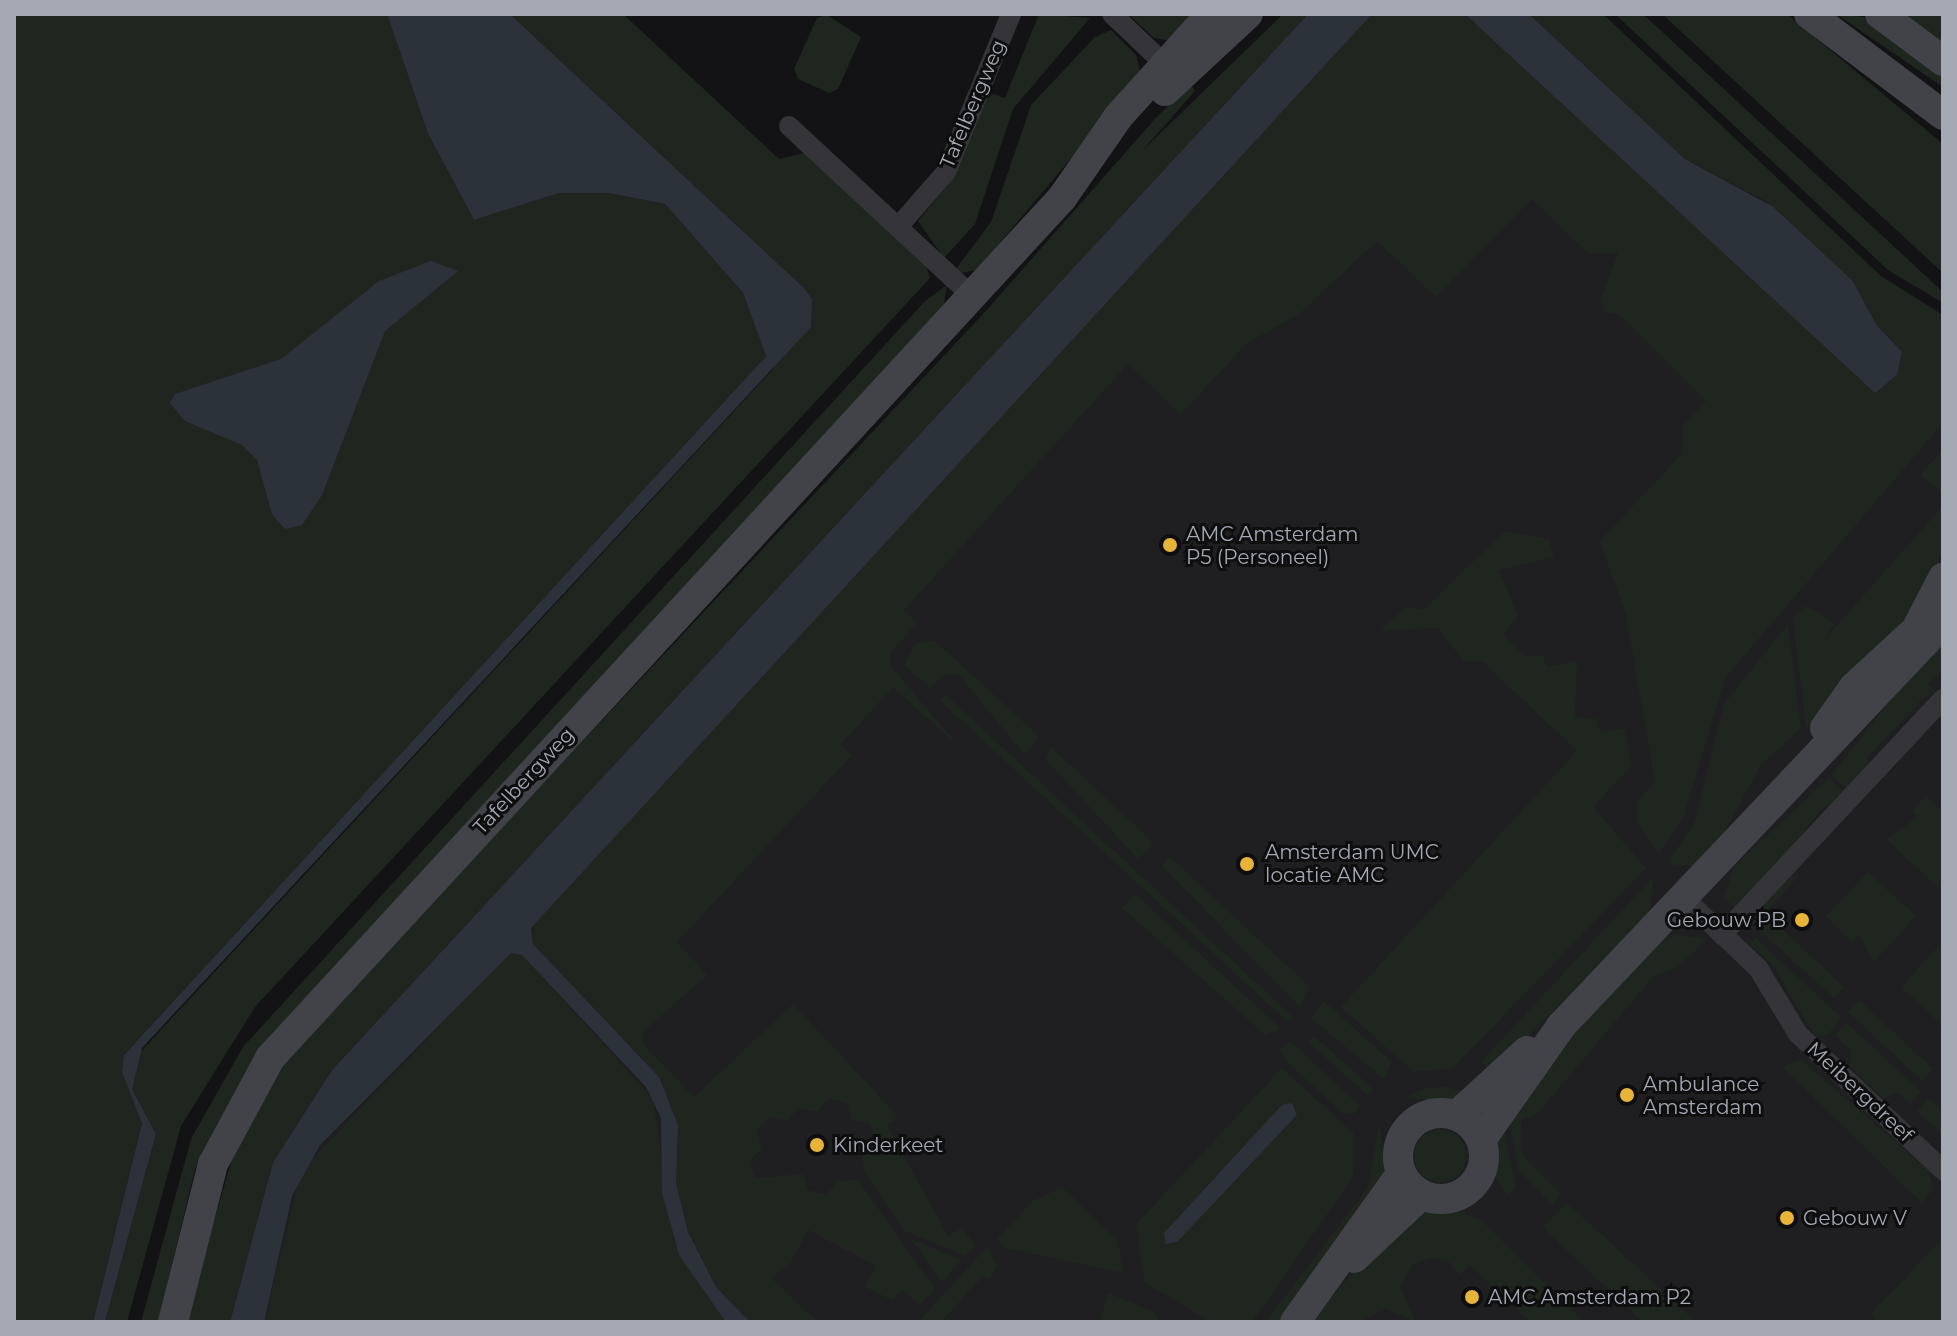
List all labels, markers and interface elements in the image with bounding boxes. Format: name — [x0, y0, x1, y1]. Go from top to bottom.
street label: Tafelbergweg — [935, 36, 1011, 172]
place label: AMC Amsterdam P5 (Personeel) — [1186, 522, 1358, 569]
marker: AMC Amsterdam P5 (Personeel) — [1161, 536, 1179, 554]
street label: Tafelbergweg — [469, 723, 579, 839]
place label: Amsterdam UMC locatie AMC — [1265, 840, 1439, 887]
marker: Amsterdam UMC locatie AMC — [1236, 853, 1258, 875]
place label: Gebouw PB — [1667, 908, 1786, 932]
marker: Gebouw PB — [1793, 911, 1811, 929]
street label: Meibergdreef — [1802, 1037, 1918, 1147]
place label: Ambulance Amsterdam — [1643, 1072, 1762, 1119]
marker: Ambulance Amsterdam — [1618, 1086, 1636, 1104]
place label: Kinderkeet — [833, 1133, 943, 1157]
marker: Kinderkeet — [808, 1136, 826, 1154]
place label: Gebouw V — [1803, 1206, 1907, 1230]
marker: Gebouw V — [1778, 1209, 1796, 1227]
place label: AMC Amsterdam P2 — [1488, 1285, 1691, 1309]
marker: AMC Amsterdam P2 — [1463, 1288, 1481, 1306]

